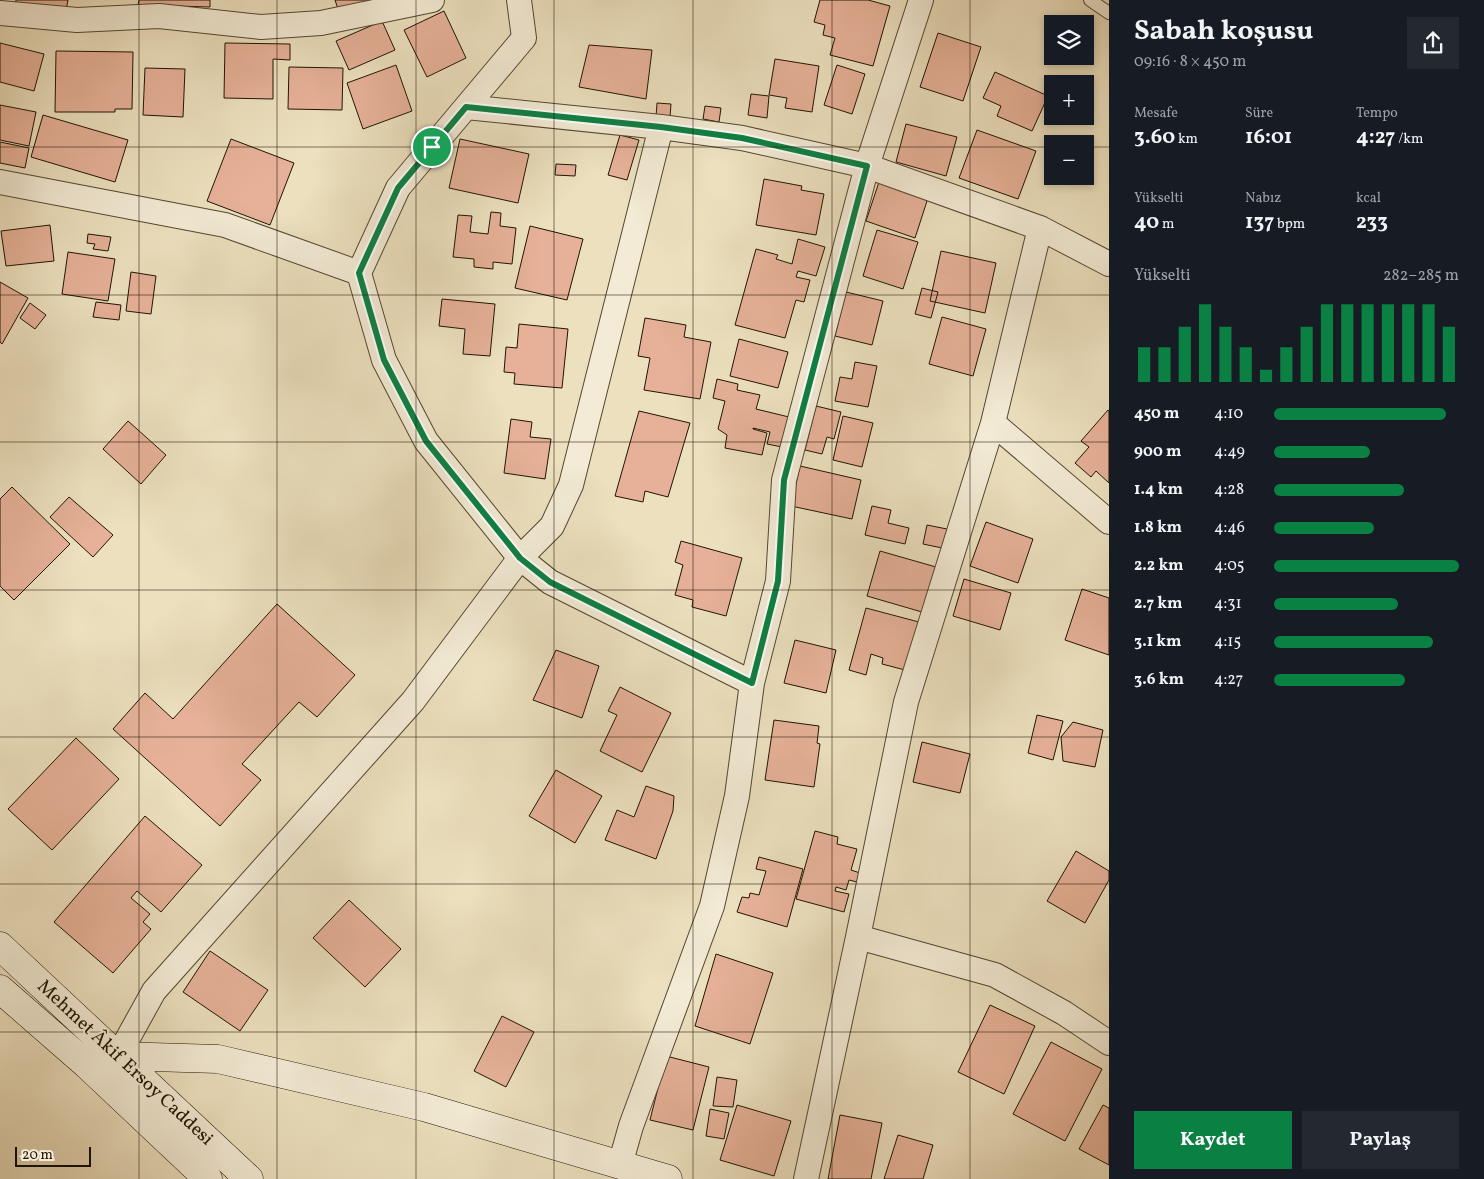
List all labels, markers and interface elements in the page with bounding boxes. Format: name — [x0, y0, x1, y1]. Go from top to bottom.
text: Sabah koşusu — [1134, 12, 1313, 51]
map controls — [1044, 15, 1094, 185]
button: layers — [1044, 15, 1094, 65]
button: share — [1407, 17, 1459, 69]
text: 09:16 · 8 × 450 m — [1134, 51, 1246, 73]
button: + — [1044, 75, 1094, 125]
text: Mesafe — [1134, 104, 1178, 123]
text: Süre — [1245, 104, 1273, 123]
text: Tempo — [1356, 104, 1398, 123]
text: 3.60 — [1134, 123, 1175, 152]
text: 16:01 — [1245, 123, 1292, 152]
text: 4:27 — [1356, 123, 1395, 152]
pin — [411, 126, 453, 168]
text: km — [1175, 130, 1198, 149]
text: /km — [1395, 130, 1423, 149]
icon: arrive — [418, 133, 446, 161]
button: − — [1044, 135, 1094, 185]
text: Yükselti — [1134, 189, 1184, 208]
text: Nabız — [1245, 189, 1281, 208]
text: kcal — [1356, 189, 1381, 208]
text: 40 — [1134, 208, 1159, 237]
text: 137 — [1245, 208, 1274, 237]
text: 233 — [1356, 208, 1388, 237]
text: m — [1159, 215, 1174, 234]
text: bpm — [1274, 215, 1305, 234]
text: Yükselti — [1134, 265, 1191, 287]
text: 282–285 m — [1383, 265, 1459, 287]
text: 450 m — [1134, 403, 1180, 425]
text: 4:10 — [1214, 403, 1243, 425]
text: 900 m — [1134, 441, 1182, 463]
text: 4:49 — [1214, 441, 1245, 463]
text: 1.4 km — [1134, 479, 1183, 501]
text: 4:28 — [1214, 479, 1244, 501]
text: 1.8 km — [1134, 517, 1182, 539]
text: 4:46 — [1214, 517, 1245, 539]
text: 2.2 km — [1134, 555, 1184, 577]
text: 4:05 — [1214, 555, 1244, 577]
text: 2.7 km — [1134, 593, 1182, 615]
text: 4:31 — [1214, 593, 1242, 615]
text: 3.1 km — [1134, 631, 1182, 653]
text: 4:15 — [1214, 631, 1241, 653]
text: 3.6 km — [1134, 669, 1184, 691]
text: 4:27 — [1214, 669, 1243, 691]
street label: Mehmet Âkif Ersoy Caddesi — [31, 974, 219, 1152]
button: Kaydet — [1134, 1111, 1292, 1169]
button: Paylaş — [1302, 1111, 1459, 1169]
scale bar — [15, 1144, 91, 1167]
text: 20 m — [22, 1146, 53, 1165]

